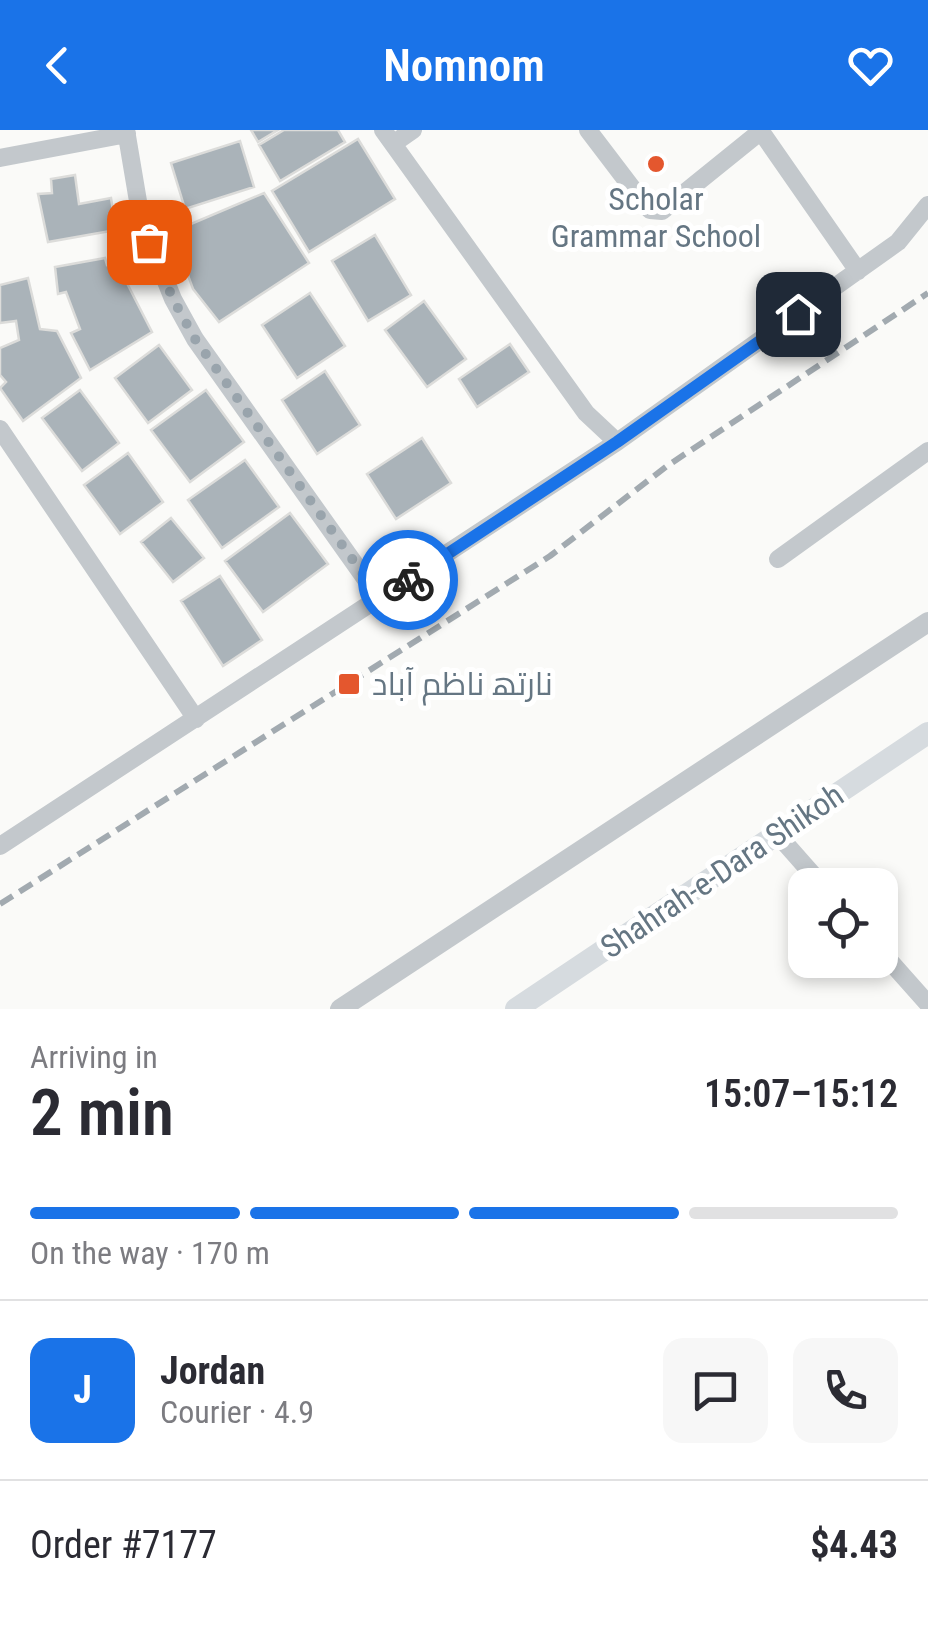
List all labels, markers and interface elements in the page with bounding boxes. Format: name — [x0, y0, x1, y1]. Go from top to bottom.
icon: back — [30, 38, 85, 93]
icon: heart — [843, 38, 898, 93]
text: Nomnom — [383, 39, 545, 92]
marker: Scholar Grammar School — [645, 153, 667, 175]
place label: Scholar Grammar School — [551, 180, 761, 255]
pin — [107, 200, 192, 285]
icon: bag — [122, 215, 177, 270]
pin — [756, 272, 841, 357]
icon: home — [771, 287, 826, 342]
courier — [358, 530, 458, 630]
icon: bike — [381, 553, 436, 608]
place label: نارتھ ناظم آباد — [372, 665, 553, 706]
marker: نارتھ ناظم آباد — [336, 671, 362, 697]
street label: Shahrah-e-Dara Shikoh — [594, 776, 850, 966]
map controls — [788, 868, 898, 978]
button: locate — [788, 868, 898, 978]
text: Arriving in — [30, 1038, 158, 1076]
text: 15:07–15:12 — [704, 1072, 898, 1116]
text: 2 min — [30, 1075, 174, 1151]
text: On the way · 170 m — [30, 1234, 270, 1272]
button: chat — [663, 1338, 768, 1443]
button: phone — [793, 1338, 898, 1443]
text: Jordan — [160, 1349, 265, 1393]
text: J — [73, 1368, 92, 1412]
text: Courier · 4.9 — [160, 1393, 314, 1431]
text: Order #7177 — [30, 1523, 217, 1567]
text: $4.43 — [810, 1523, 898, 1567]

